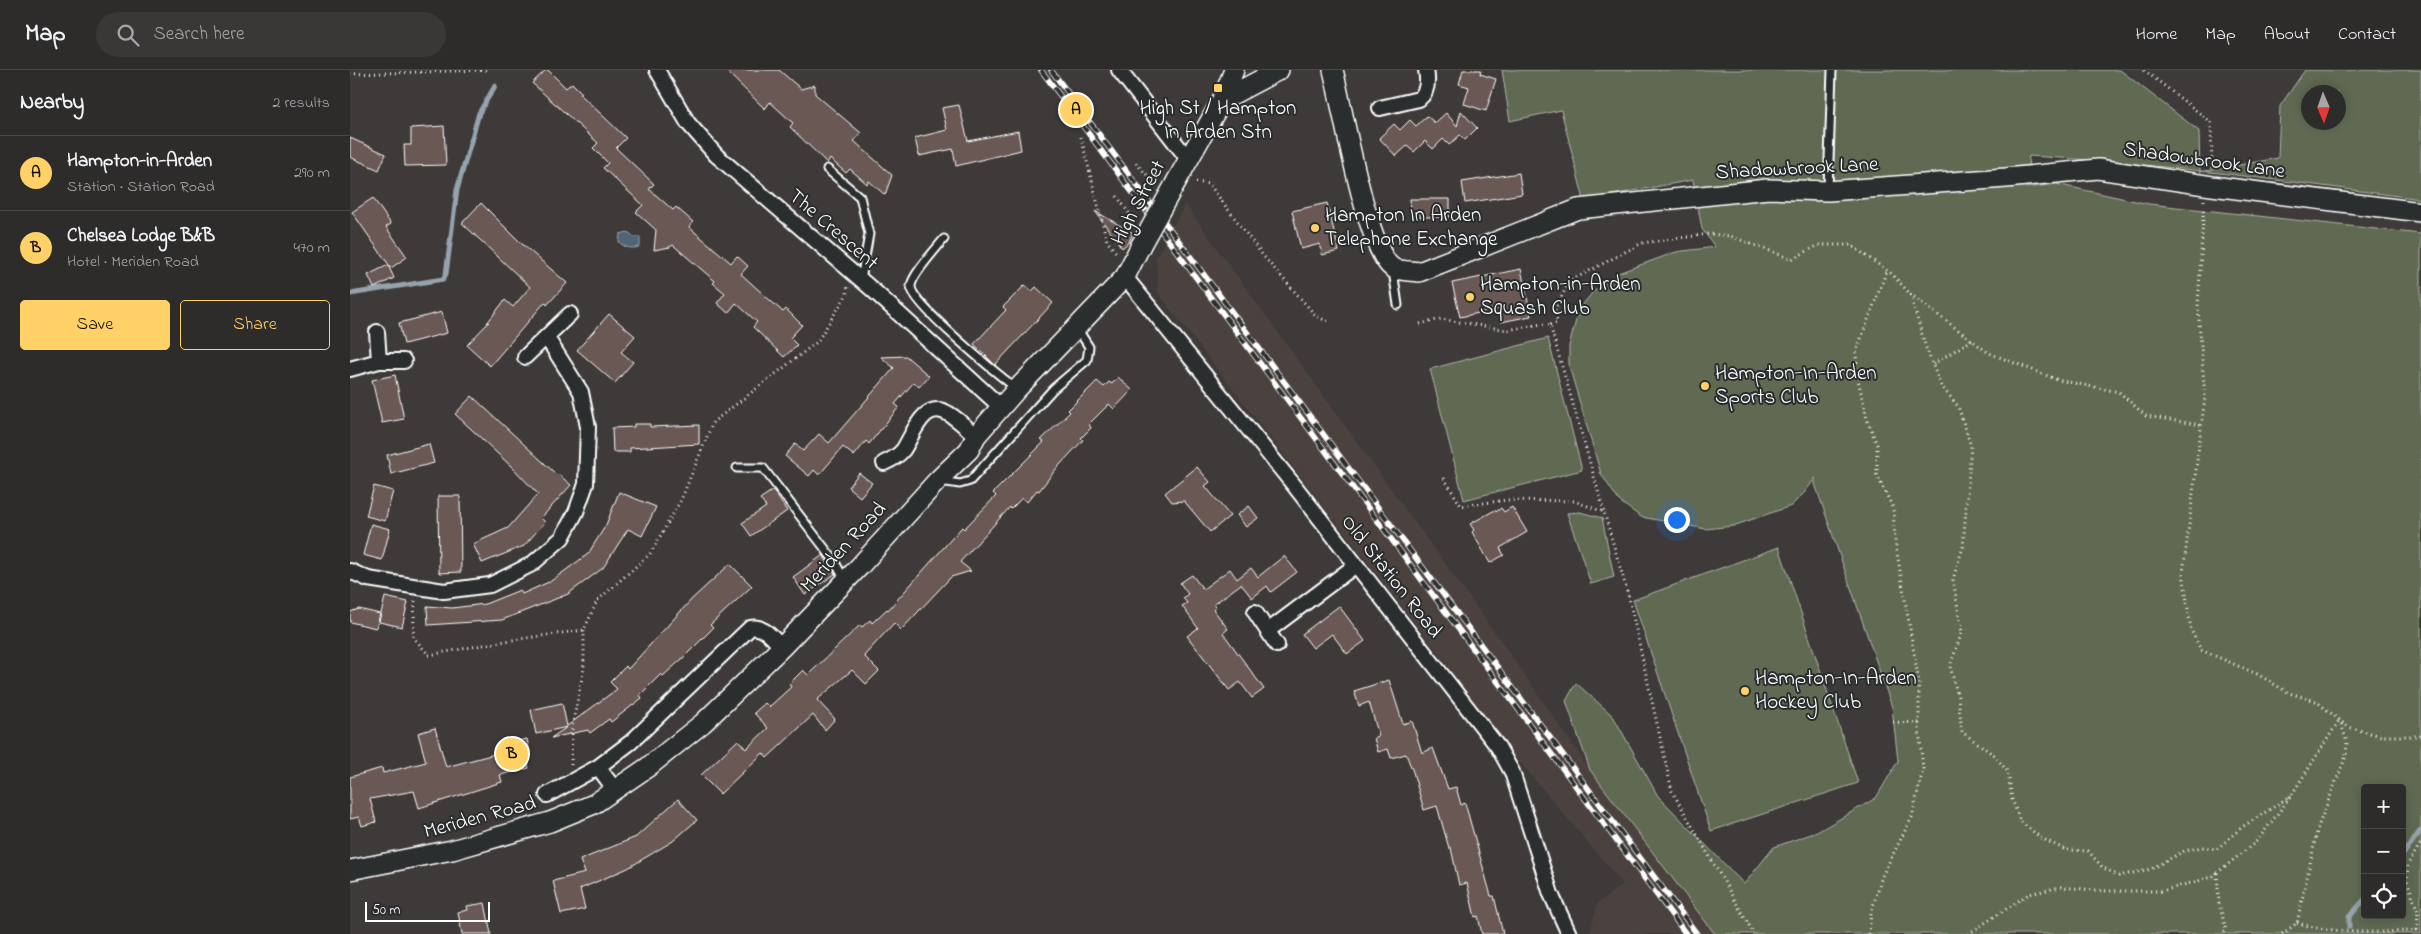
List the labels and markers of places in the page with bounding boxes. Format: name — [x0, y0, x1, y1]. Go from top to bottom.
marker: High St / Hampton In Arden Stn — [1212, 82, 1224, 94]
pin: A — [1060, 91, 1092, 129]
place label: High St / Hampton In Arden Stn — [1140, 94, 1296, 148]
place label: Hampton In Arden Telephone Exchange — [1325, 201, 1498, 257]
marker: Hampton In Arden Telephone Exchange — [1309, 222, 1321, 234]
place label: Hampton-in-Arden Squash Club — [1480, 270, 1640, 324]
marker: Hampton-in-Arden Squash Club — [1464, 291, 1476, 303]
place label: Hampton-In-Arden Sports Club — [1715, 359, 1877, 413]
marker: Hampton-In-Arden Sports Club — [1699, 380, 1711, 392]
place label: Hampton-In-Arden Hockey Club — [1755, 664, 1917, 720]
marker: Hampton-In-Arden Hockey Club — [1739, 685, 1751, 697]
pin: B — [496, 735, 528, 773]

